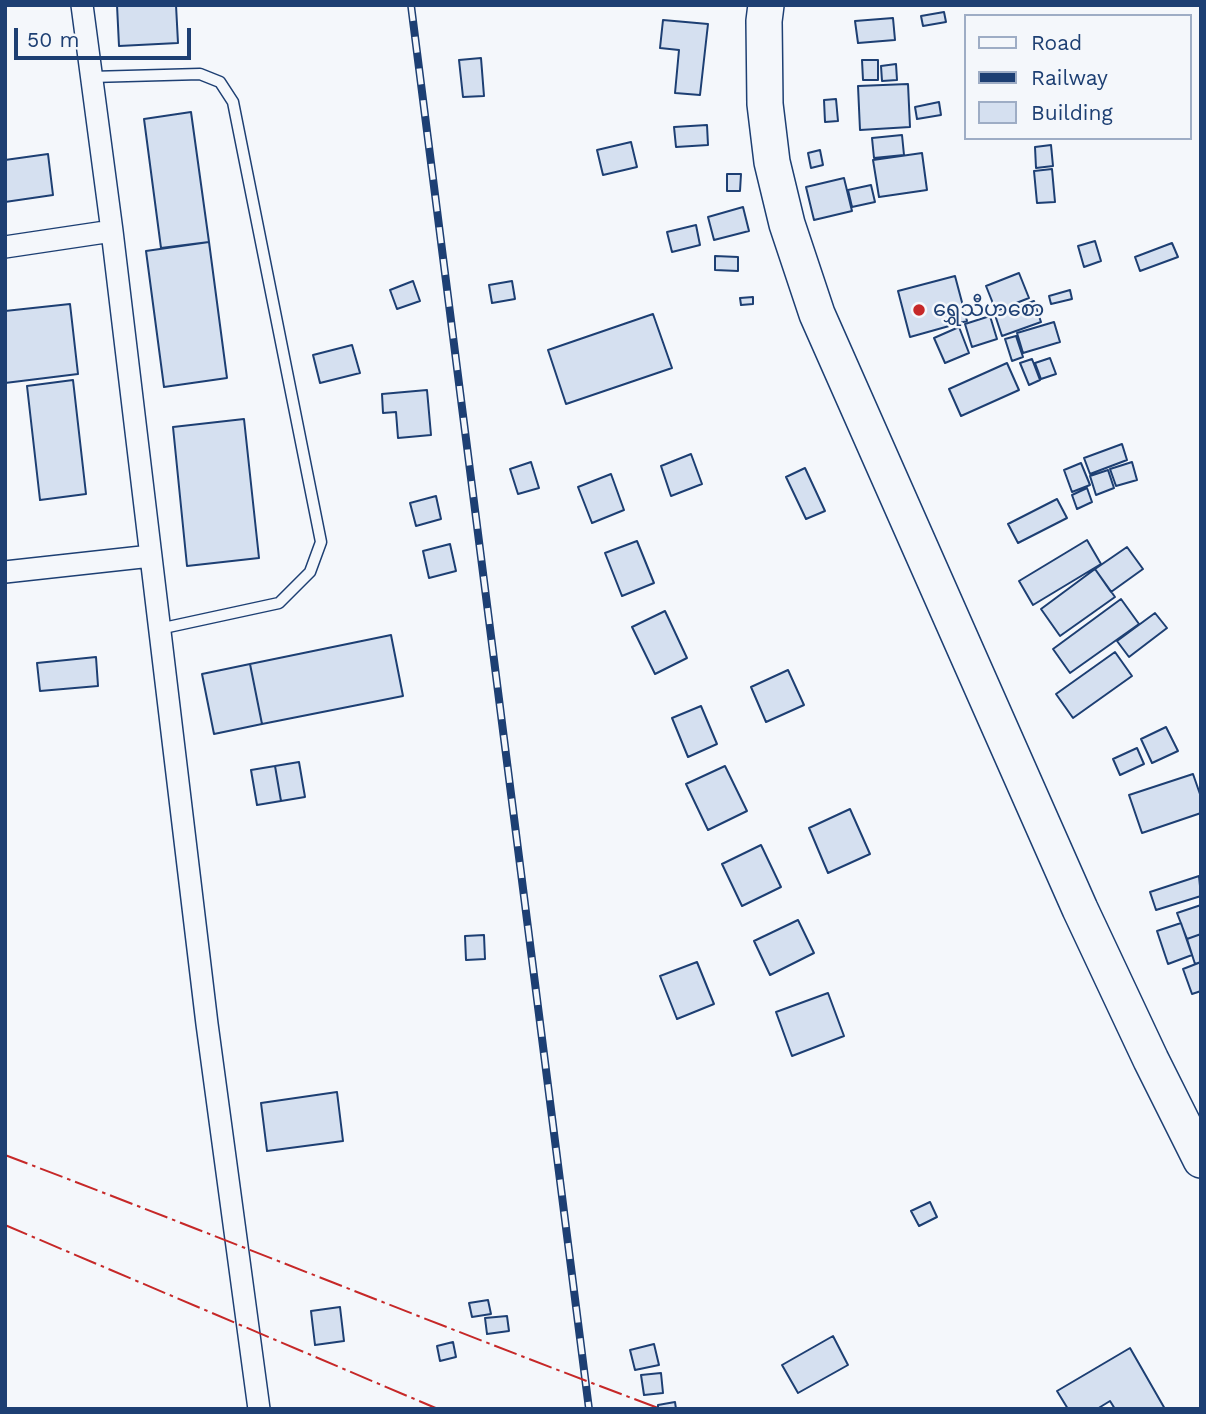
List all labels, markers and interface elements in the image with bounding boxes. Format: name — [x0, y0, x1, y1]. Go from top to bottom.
scale bar — [18, 14, 194, 58]
legend — [964, 14, 1192, 140]
text: 50 m — [27, 27, 79, 52]
text: Road — [1031, 30, 1082, 55]
text: Railway — [1031, 65, 1108, 90]
text: Building — [1031, 100, 1113, 125]
place label: ရွှေသီဟစော — [933, 297, 1044, 323]
marker: ရွှေသီဟစော — [911, 302, 927, 318]

